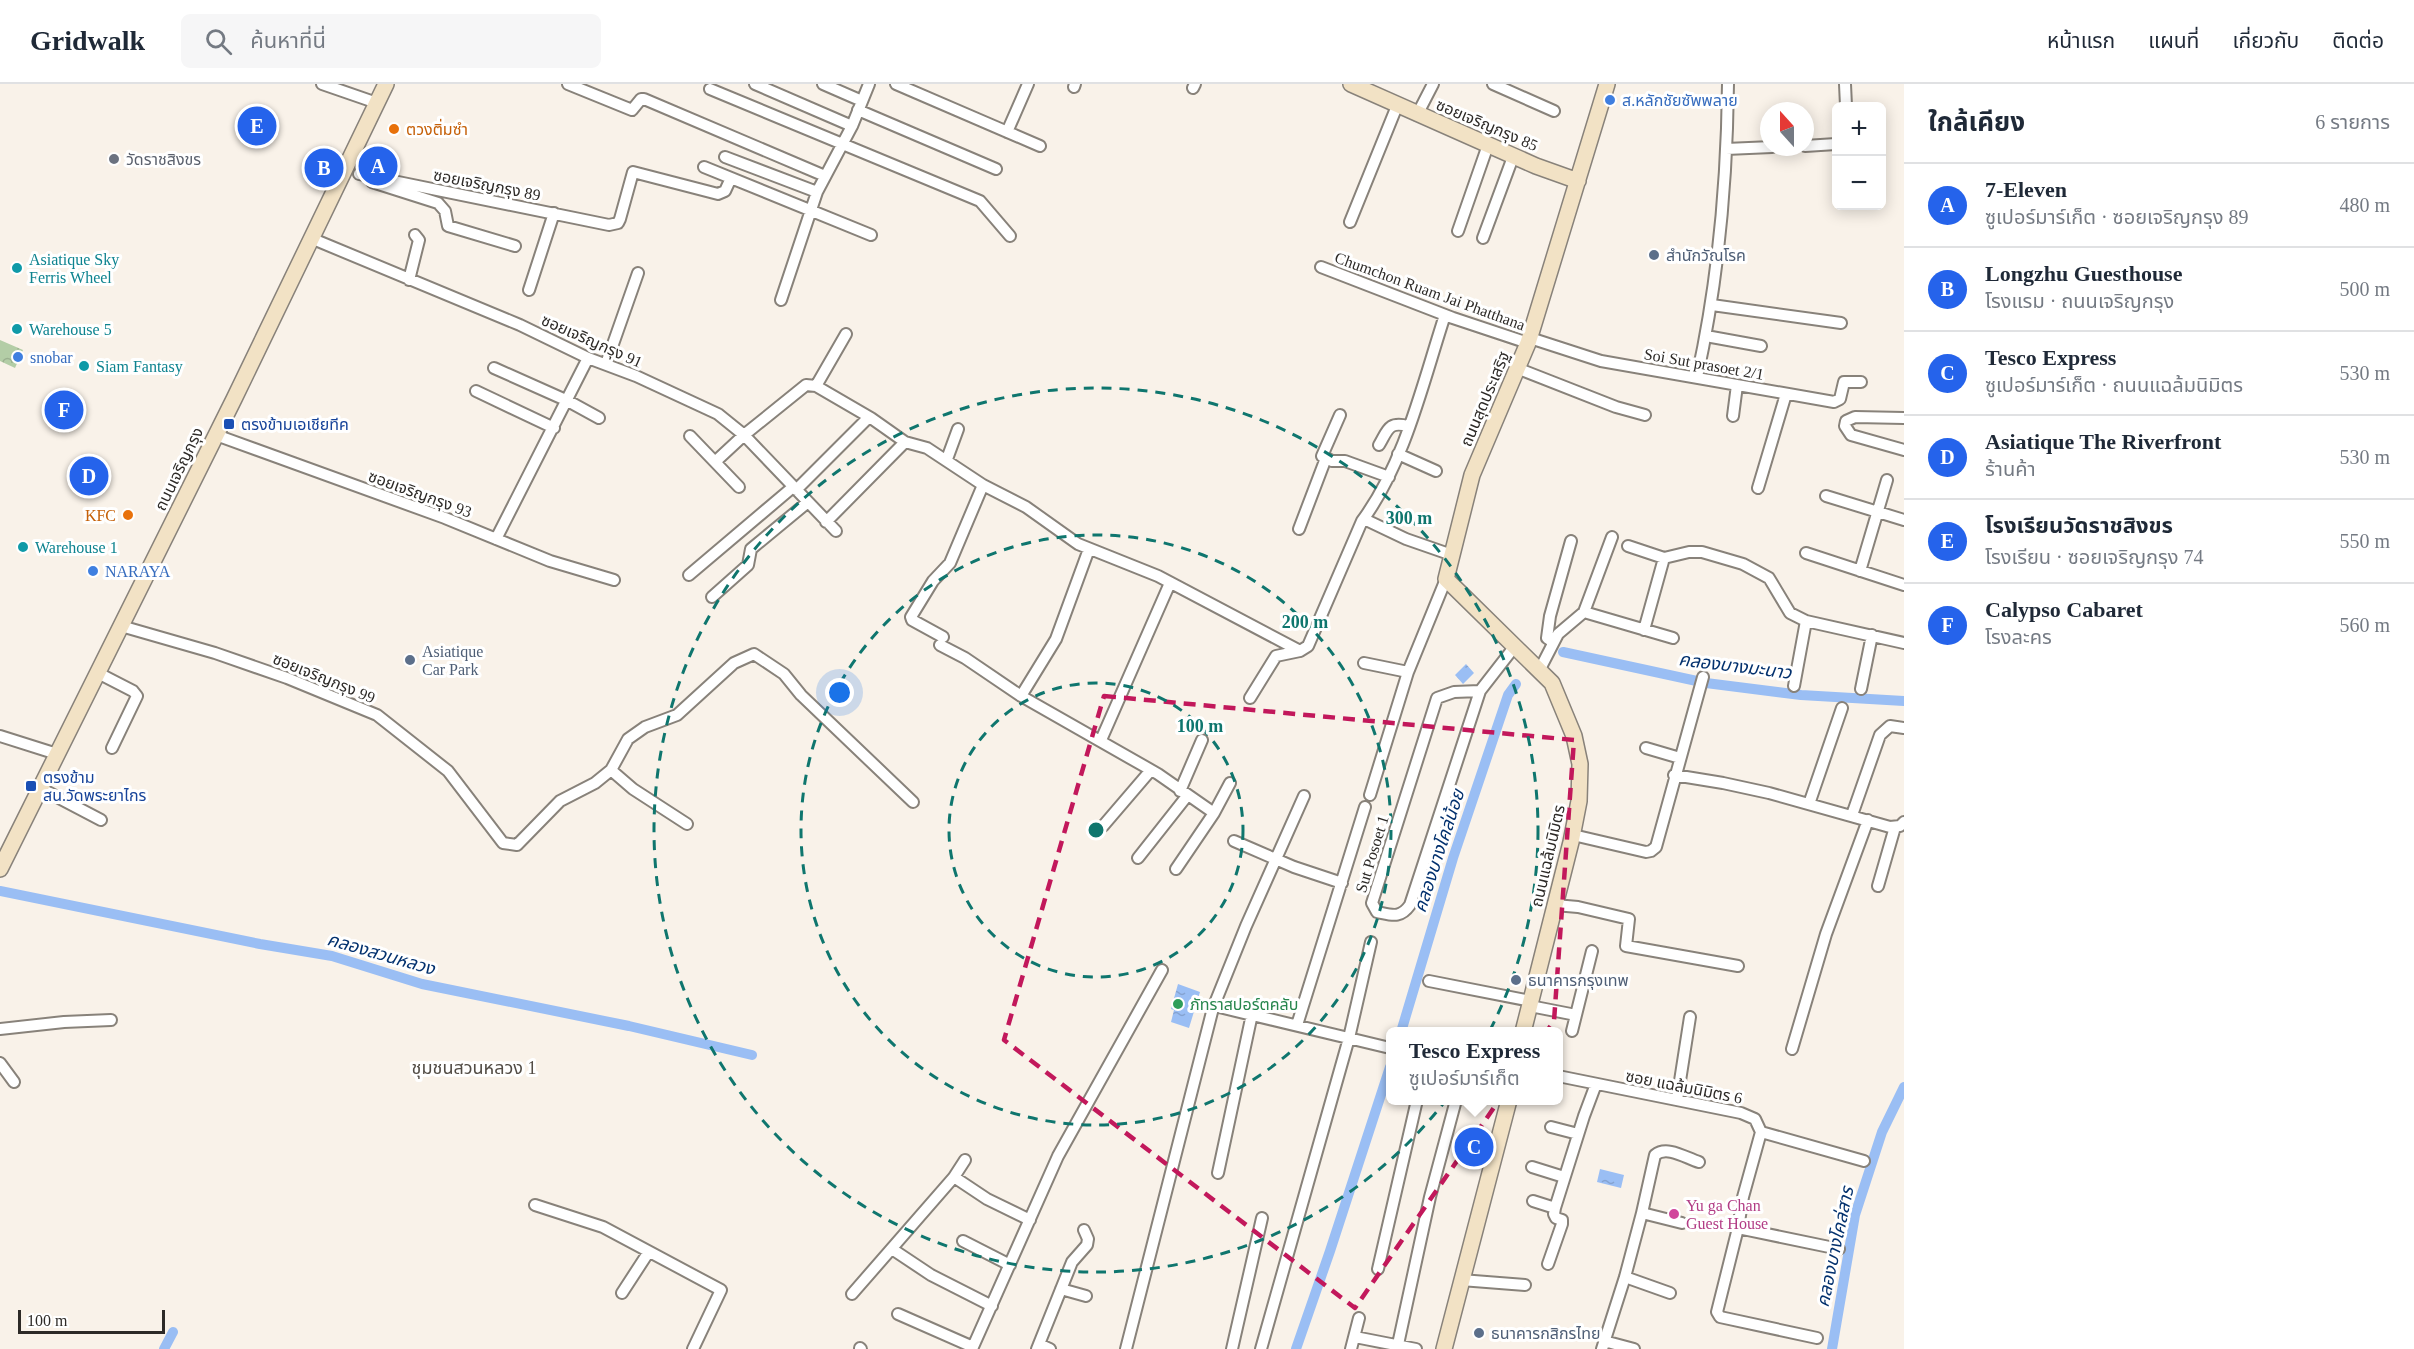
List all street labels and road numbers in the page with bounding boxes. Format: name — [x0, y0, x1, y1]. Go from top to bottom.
street label: ซอยเจริญกรุง 85 — [1433, 96, 1540, 155]
street label: ซอยเจริญกรุง 89 — [432, 166, 542, 205]
street label: Chumchon Ruam Jai Phatthana — [1333, 249, 1527, 333]
street label: ซอยเจริญกรุง 91 — [538, 311, 645, 372]
street label: Soi Sut prasoet 2/1 — [1643, 345, 1765, 384]
street label: ถนนสุดประเสริฐ — [1457, 349, 1514, 449]
street label: ถนนเจริญกรุง — [152, 425, 207, 514]
street label: ซอยเจริญกรุง 93 — [366, 467, 474, 522]
street label: ซอยเจริญกรุง 99 — [270, 650, 378, 707]
street label: ถนนแฉล้มนิมิตร — [1528, 803, 1568, 909]
street label: Sut Posoet 1 — [1352, 813, 1392, 895]
street label: ซอย แฉล้มนิมิตร 6 — [1624, 1067, 1744, 1107]

